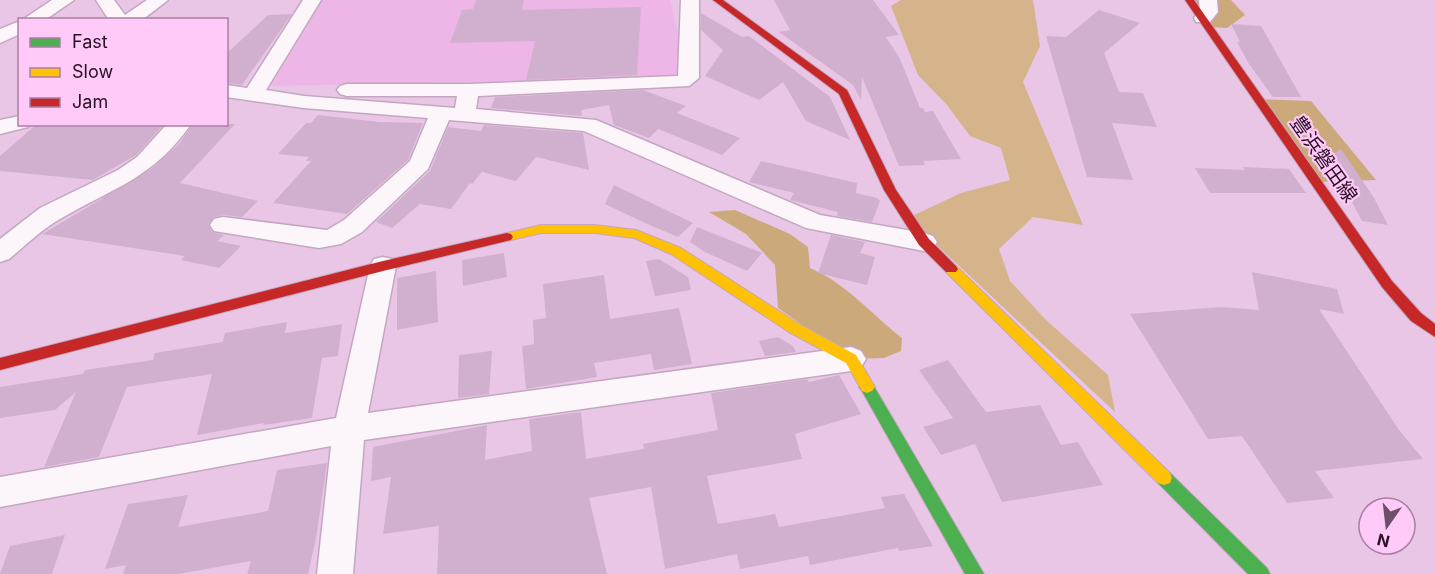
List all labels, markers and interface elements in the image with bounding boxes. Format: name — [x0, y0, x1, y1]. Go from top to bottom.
legend — [18, 18, 228, 126]
text: Fast — [72, 31, 108, 52]
text: Slow — [72, 61, 113, 82]
text: Jam — [72, 91, 108, 112]
street label: 豊浜磐田線 — [1285, 111, 1363, 207]
north arrow — [1357, 496, 1417, 556]
text: N — [1375, 529, 1392, 552]

